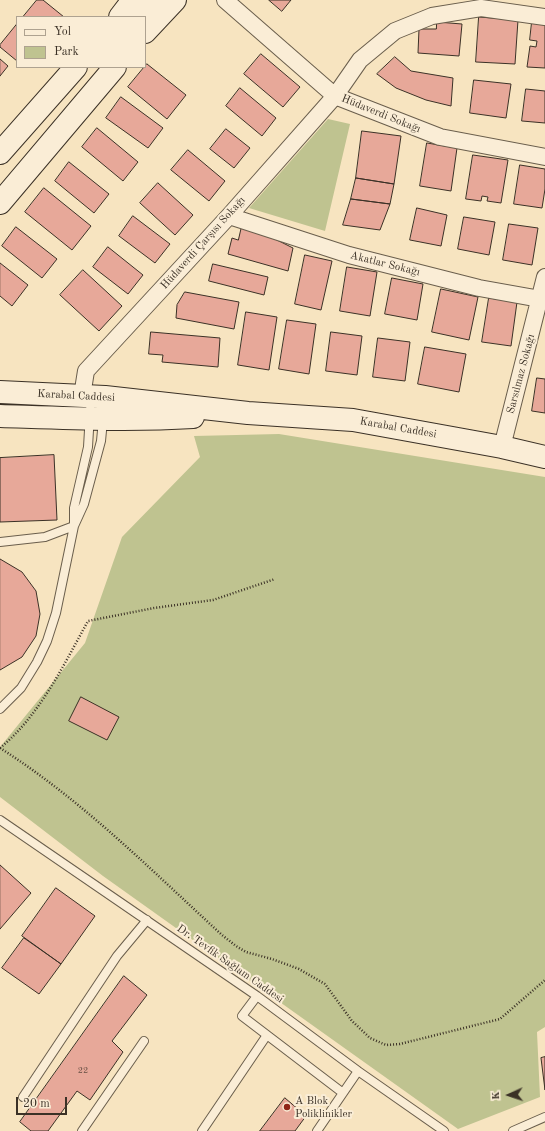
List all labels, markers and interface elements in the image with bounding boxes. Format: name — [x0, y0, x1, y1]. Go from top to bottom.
legend — [16, 16, 146, 68]
text: Yol — [54, 26, 71, 38]
text: Park — [54, 46, 79, 58]
street label: Hüdaverdi Sokağı — [339, 92, 423, 136]
street label: Hüdaverdi Çarşısı Sokağı — [158, 194, 248, 292]
street label: Akatlar Sokağı — [349, 249, 421, 279]
street label: Sarsılmaz Sokağı — [504, 333, 538, 415]
street label: Karabal Caddesi — [37, 387, 115, 405]
street label: Karabal Caddesi — [358, 415, 438, 441]
street label: Dr. Tevfik Sağlam Caddesi — [174, 922, 286, 1006]
house number: 22 — [78, 1066, 88, 1076]
north arrow — [489, 1075, 529, 1115]
scale bar — [18, 1089, 69, 1115]
text: K — [491, 1091, 502, 1100]
place label: A Blok Poliklinikler — [295, 1094, 352, 1120]
text: 20 m — [23, 1098, 50, 1110]
marker: A Blok Poliklinikler — [282, 1102, 292, 1112]

